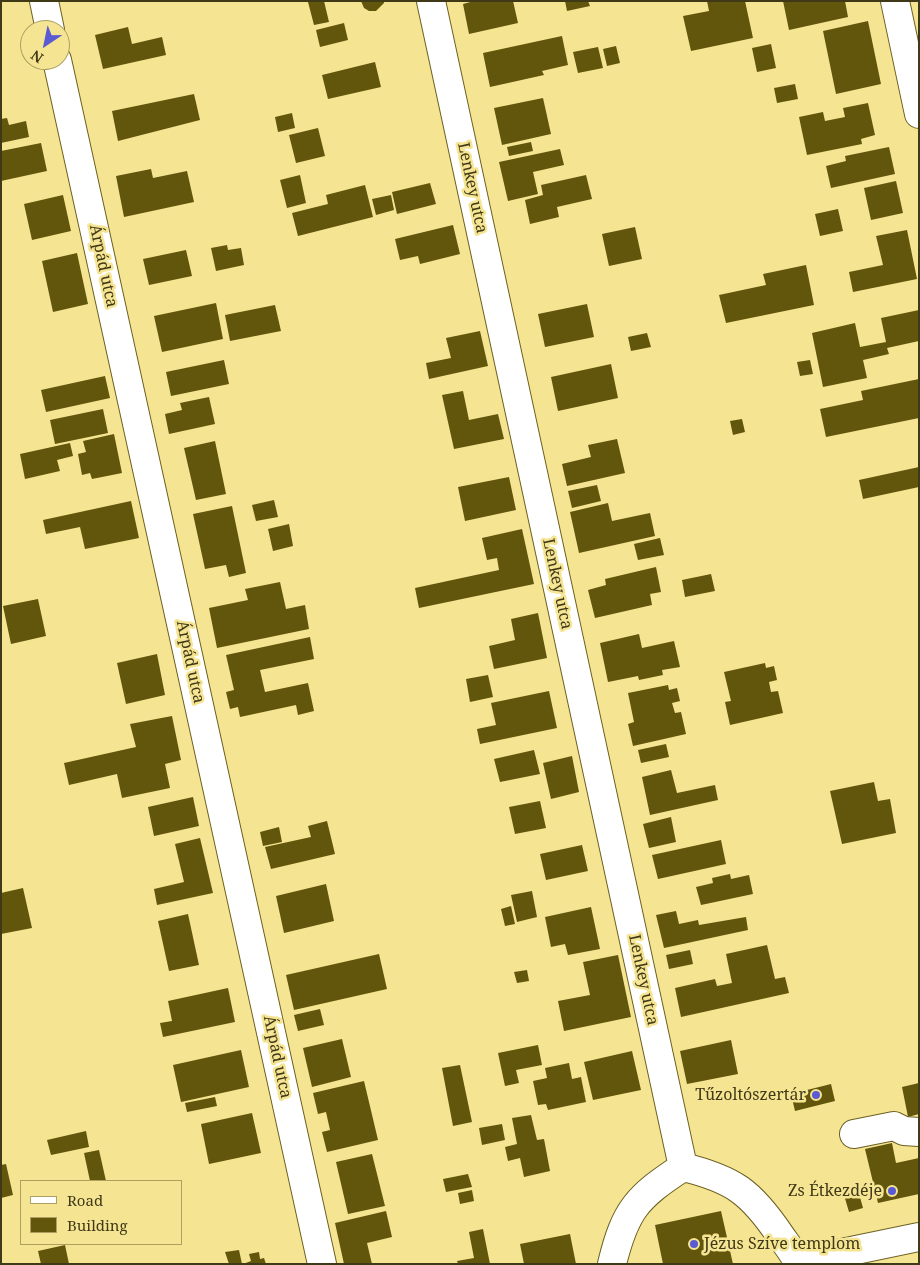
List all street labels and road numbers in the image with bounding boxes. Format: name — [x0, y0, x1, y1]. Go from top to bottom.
street label: Lenkey utca — [453, 141, 491, 235]
street label: Árpád utca — [85, 223, 121, 309]
street label: Lenkey utca — [538, 537, 576, 631]
street label: Árpád utca — [172, 619, 208, 705]
street label: Lenkey utca — [624, 933, 662, 1027]
street label: Árpád utca — [259, 1014, 295, 1100]

